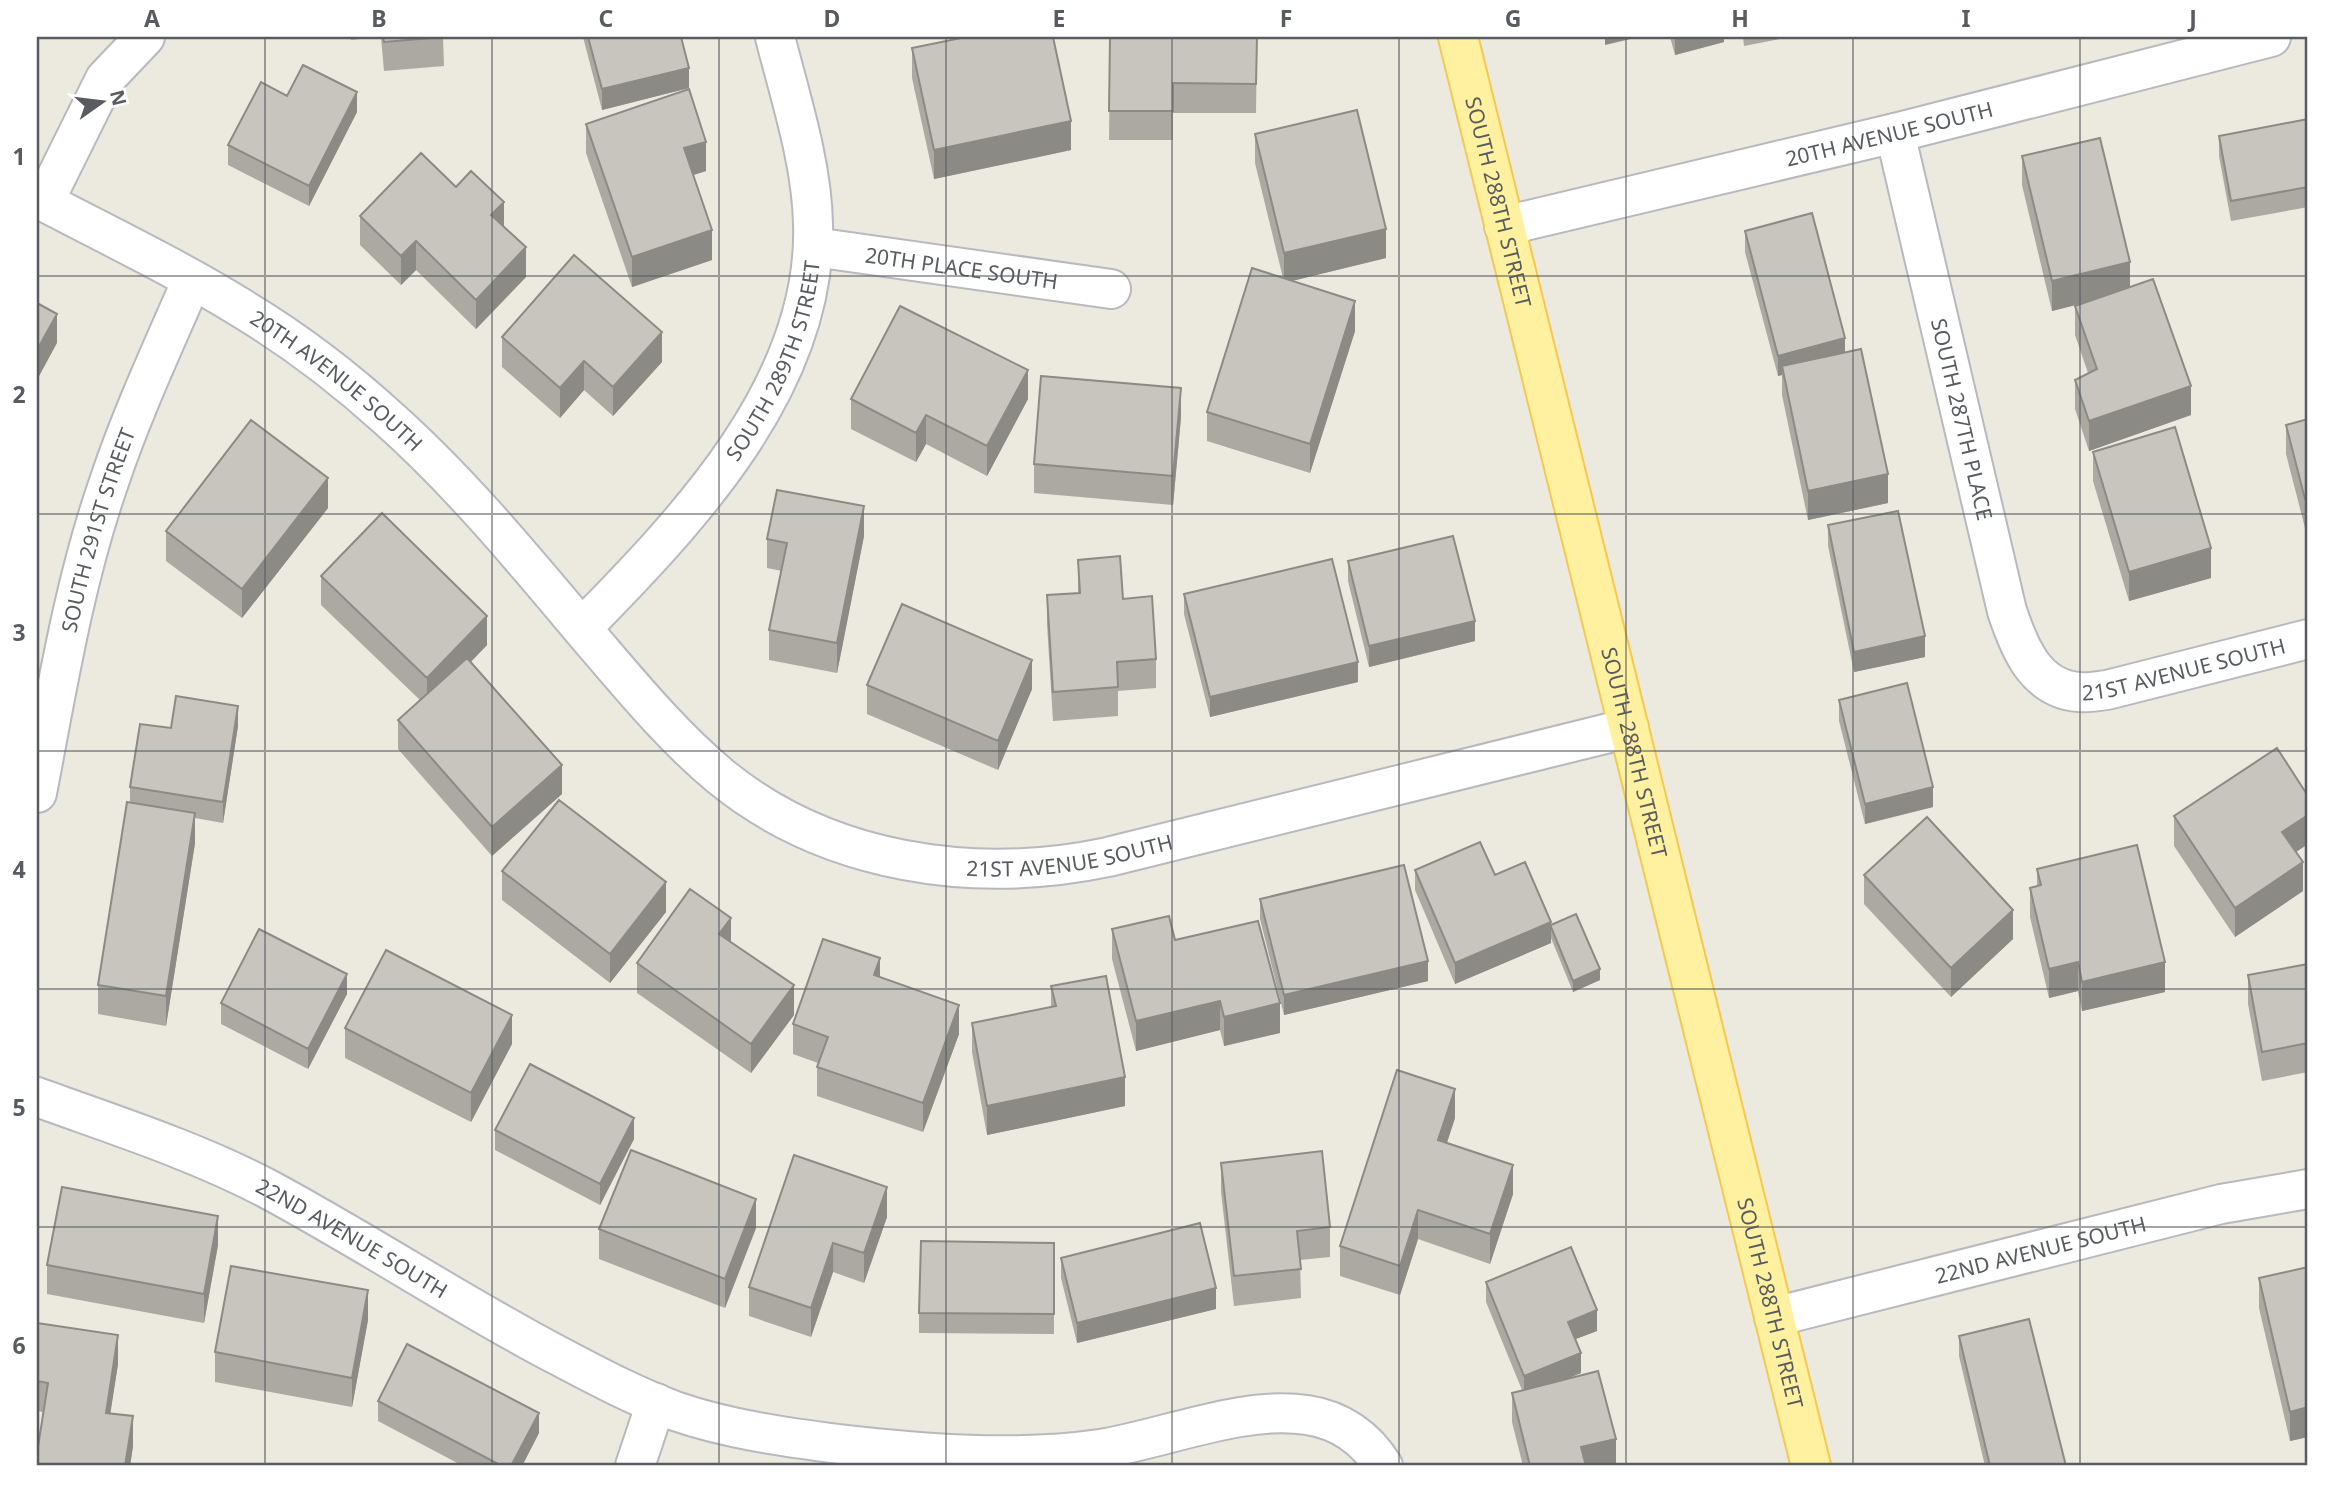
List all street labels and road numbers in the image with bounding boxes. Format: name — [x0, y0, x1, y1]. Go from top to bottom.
street label: SOUTH 288TH STREET — [1459, 94, 1538, 311]
street label: 20TH AVENUE SOUTH — [1783, 95, 1996, 173]
street label: 20TH PLACE SOUTH — [863, 240, 1060, 295]
street label: SOUTH 289TH STREET — [719, 259, 826, 466]
street label: 20TH AVENUE SOUTH — [245, 303, 429, 457]
street label: SOUTH 287TH PLACE — [1925, 316, 1999, 523]
street label: SOUTH 291ST STREET — [55, 424, 141, 635]
street label: 21ST AVENUE SOUTH — [2081, 631, 2288, 706]
street label: SOUTH 288TH STREET — [1595, 644, 1674, 861]
street label: 21ST AVENUE SOUTH — [966, 828, 1176, 883]
street label: 22ND AVENUE SOUTH — [252, 1171, 453, 1304]
street label: SOUTH 288TH STREET — [1731, 1195, 1810, 1412]
street label: 22ND AVENUE SOUTH — [1932, 1209, 2149, 1290]

